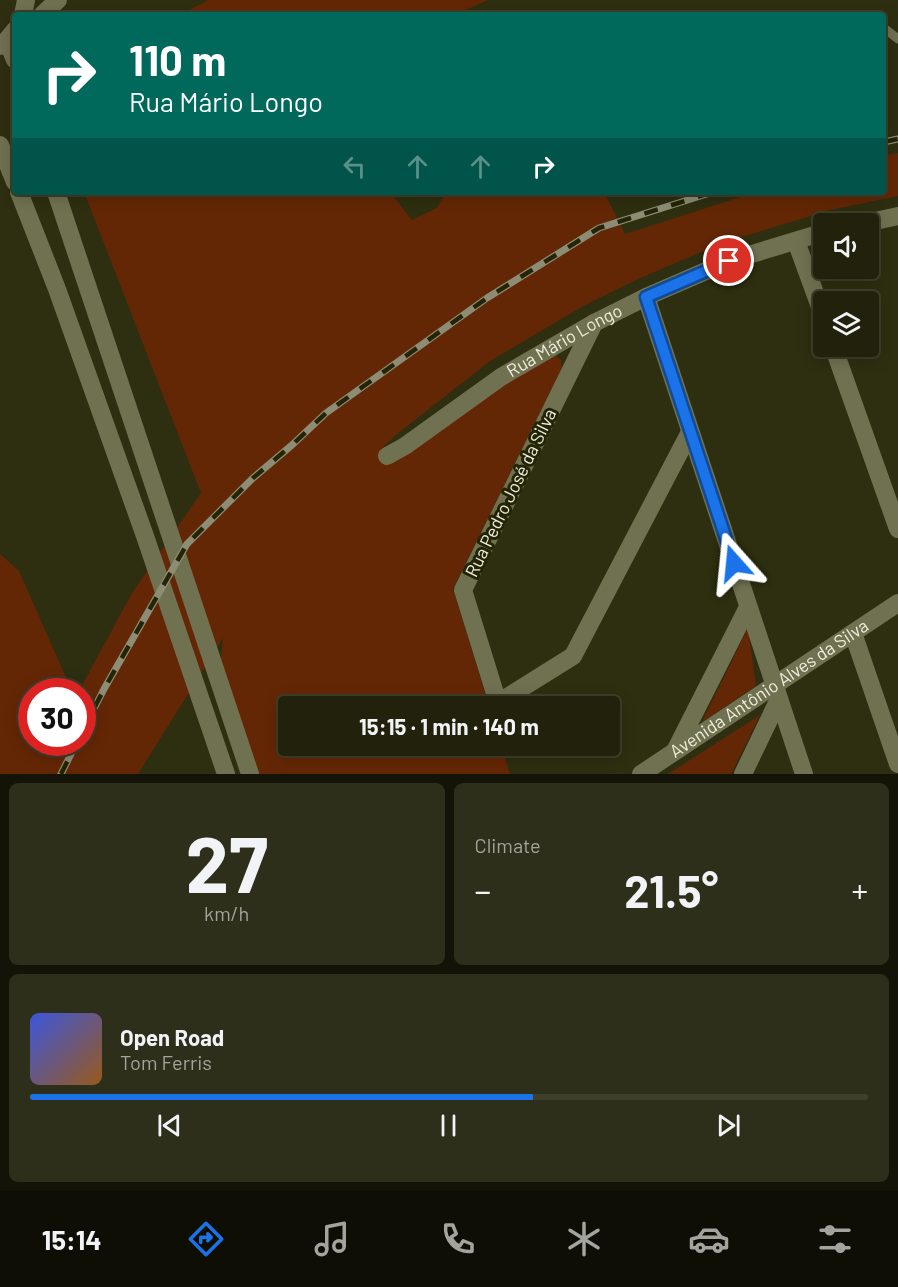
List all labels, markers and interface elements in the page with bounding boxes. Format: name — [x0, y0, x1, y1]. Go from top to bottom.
text: 110 m — [129, 34, 226, 84]
icon: right — [30, 36, 108, 114]
text: Rua Mário Longo — [129, 85, 323, 117]
icon: left — [338, 150, 371, 183]
icon: ahead — [401, 150, 434, 183]
icon: ahead — [464, 150, 497, 183]
icon: right — [527, 150, 560, 183]
map controls — [813, 213, 879, 357]
button: sound — [813, 213, 879, 279]
pin — [703, 235, 754, 286]
icon: arrive — [712, 244, 745, 277]
button: layers — [813, 291, 879, 357]
street label: Rua Mário Longo — [502, 299, 626, 381]
street label: Rua Pedro José da Silva — [460, 405, 560, 580]
position arrow — [702, 531, 766, 595]
street label: Avenida Antônio Alves da Silva — [665, 614, 872, 762]
speed limit sign: 30 — [18, 678, 96, 756]
text: 15:15 · 1 min · 140 m — [359, 713, 539, 739]
text: 27 — [186, 815, 268, 909]
text: Climate — [475, 833, 541, 857]
text: 21.5° — [624, 863, 718, 917]
text: − — [475, 870, 491, 910]
text: + — [852, 870, 868, 910]
text: km/h — [204, 901, 249, 925]
text: Open Road — [120, 1024, 224, 1050]
text: Tom Ferris — [120, 1050, 212, 1074]
icon: previous — [153, 1109, 186, 1142]
icon: pause — [432, 1109, 465, 1142]
icon: next — [712, 1109, 745, 1142]
icon: directions — [185, 1218, 227, 1260]
icon: music — [311, 1218, 353, 1260]
icon: phone — [437, 1218, 479, 1260]
icon: climate — [563, 1218, 605, 1260]
icon: car — [688, 1218, 730, 1260]
icon: filters — [814, 1218, 856, 1260]
text: 15:14 — [42, 1223, 102, 1255]

